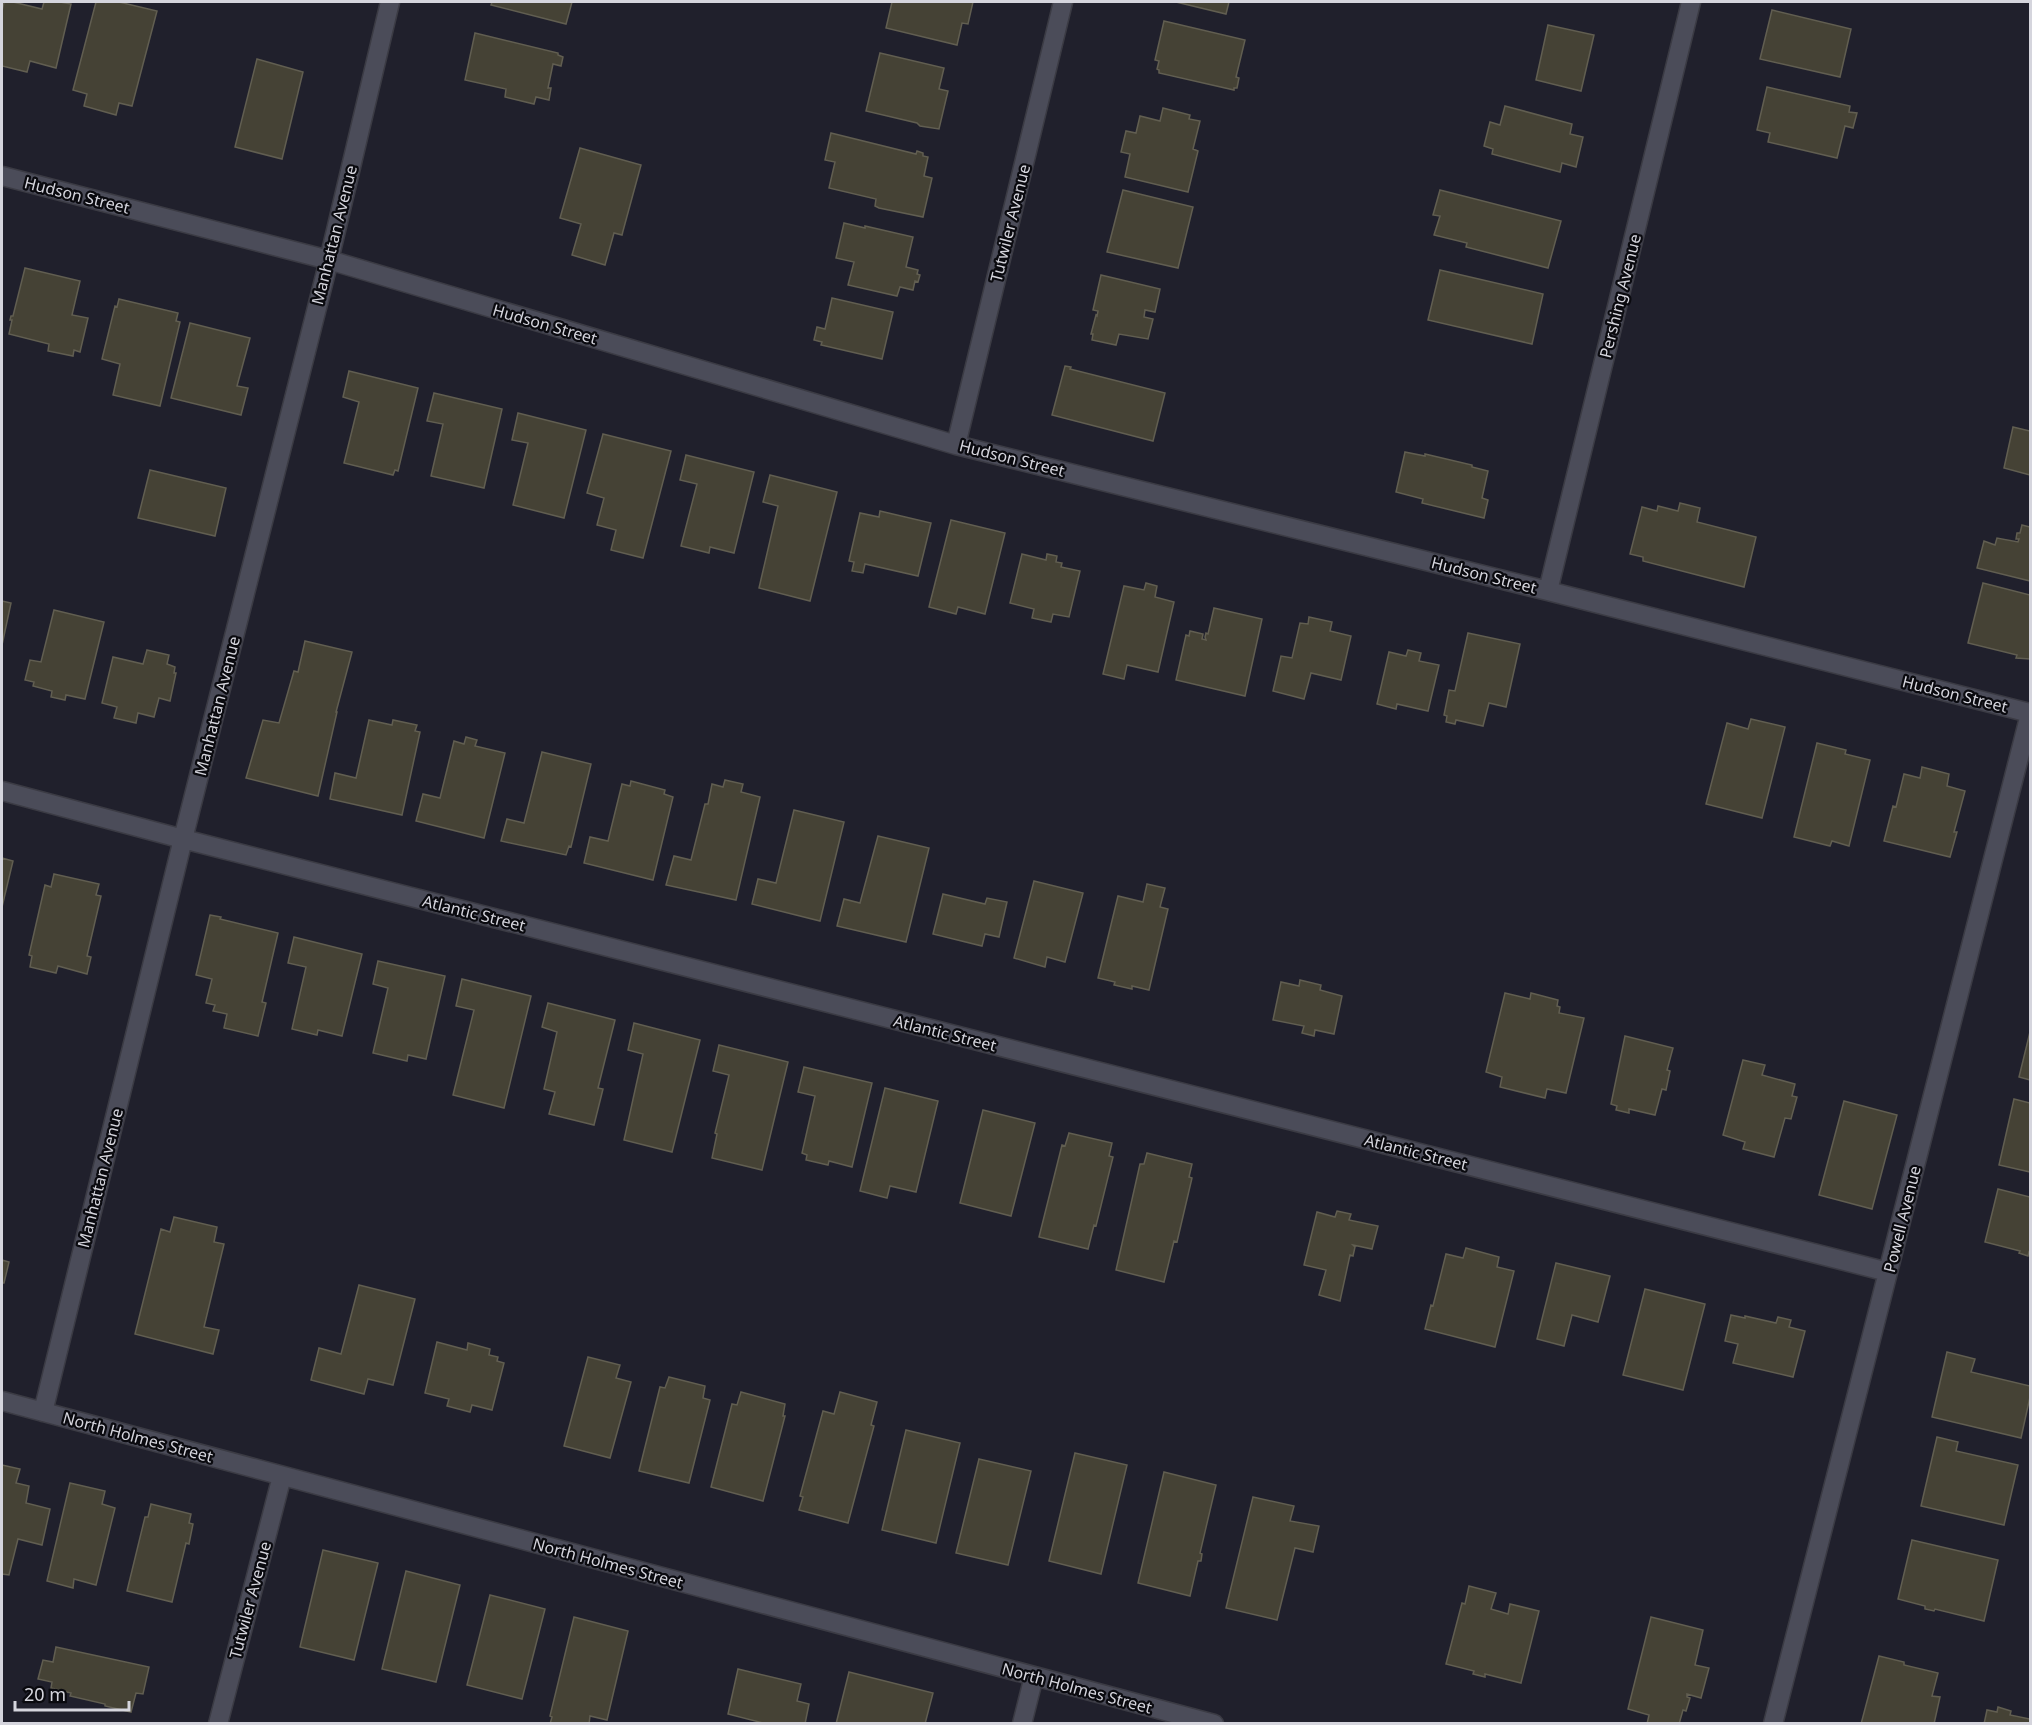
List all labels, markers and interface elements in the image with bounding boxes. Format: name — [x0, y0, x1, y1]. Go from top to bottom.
street label: Tutwiler Avenue — [985, 162, 1035, 284]
street label: Manhattan Avenue — [306, 163, 362, 307]
street label: Hudson Street — [22, 171, 132, 219]
street label: Pershing Avenue — [1594, 232, 1646, 360]
street label: Hudson Street — [490, 299, 600, 349]
street label: Hudson Street — [957, 434, 1067, 482]
street label: Hudson Street — [1429, 551, 1539, 599]
street label: Manhattan Avenue — [189, 634, 245, 778]
street label: Hudson Street — [1900, 670, 2010, 718]
street label: Atlantic Street — [420, 890, 528, 936]
street label: Atlantic Street — [891, 1010, 999, 1056]
street label: Manhattan Avenue — [72, 1106, 128, 1250]
street label: Atlantic Street — [1362, 1129, 1470, 1175]
street label: Powell Avenue — [1878, 1163, 1926, 1275]
street label: North Holmes Street — [61, 1406, 216, 1468]
street label: North Holmes Street — [531, 1532, 686, 1594]
street label: Tutwiler Avenue — [224, 1539, 276, 1661]
street label: North Holmes Street — [1000, 1657, 1155, 1719]
scale bar — [15, 1674, 129, 1712]
text: 20 m — [24, 1682, 66, 1706]

